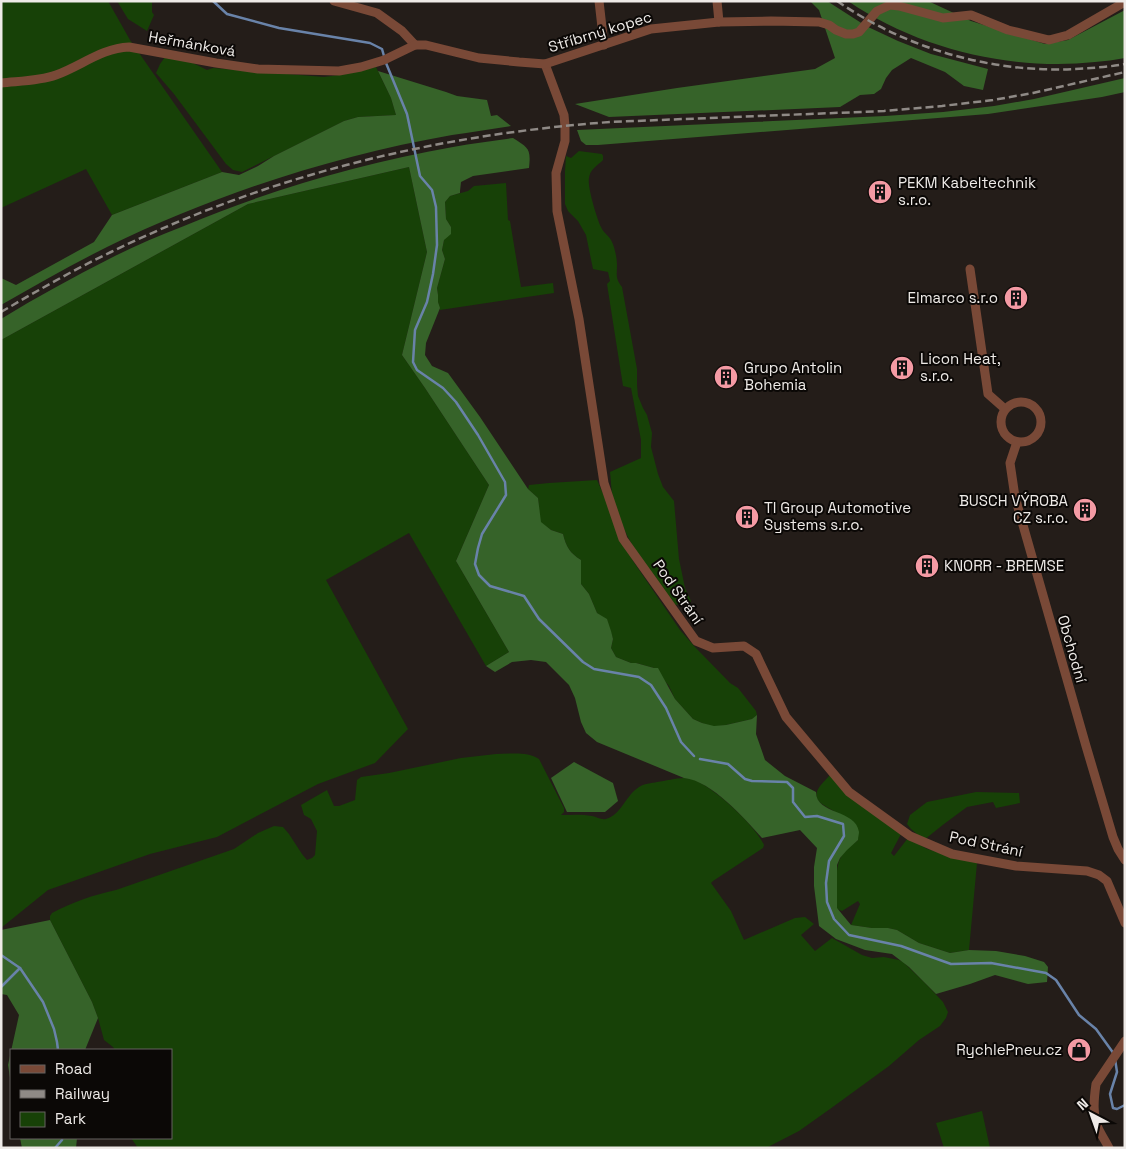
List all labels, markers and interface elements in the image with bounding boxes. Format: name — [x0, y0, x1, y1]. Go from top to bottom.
street label: Stříbrný kopec — [546, 7, 654, 56]
street label: Heřmánková — [147, 26, 238, 61]
place label: PEKM Kabeltechnik s.r.o. — [898, 173, 1036, 209]
building icon: PEKM Kabeltechnik s.r.o. — [867, 179, 893, 205]
building icon: Elmarco s.r.o — [1003, 285, 1029, 311]
place label: Elmarco s.r.o — [908, 288, 998, 307]
place label: Licon Heat, s.r.o. — [920, 349, 1001, 385]
building icon: Licon Heat, s.r.o. — [889, 355, 915, 381]
place label: Grupo Antolin Bohemia — [744, 358, 842, 394]
building icon: Grupo Antolin Bohemia — [713, 364, 739, 390]
place label: BUSCH VÝROBA CZ s.r.o. — [959, 491, 1069, 527]
building icon: BUSCH VÝROBA CZ s.r.o. — [1072, 497, 1098, 523]
place label: TI Group Automotive Systems s.r.o. — [764, 498, 911, 534]
building icon: TI Group Automotive Systems s.r.o. — [734, 504, 760, 530]
building icon: KNORR - BREMSE — [914, 553, 940, 579]
street label: Pod Strání — [649, 556, 708, 628]
place label: KNORR - BREMSE — [944, 556, 1064, 575]
street label: Obchodní — [1054, 613, 1091, 685]
street label: Pod Strání — [948, 826, 1025, 861]
shop icon: RychlePneu.cz — [1066, 1037, 1092, 1063]
place label: RychlePneu.cz — [956, 1040, 1062, 1059]
legend — [10, 1049, 172, 1139]
text: Road — [55, 1059, 92, 1078]
text: Railway — [55, 1084, 110, 1103]
north arrow — [1066, 1089, 1116, 1139]
text: N — [1073, 1094, 1092, 1114]
text: Park — [55, 1109, 86, 1128]

